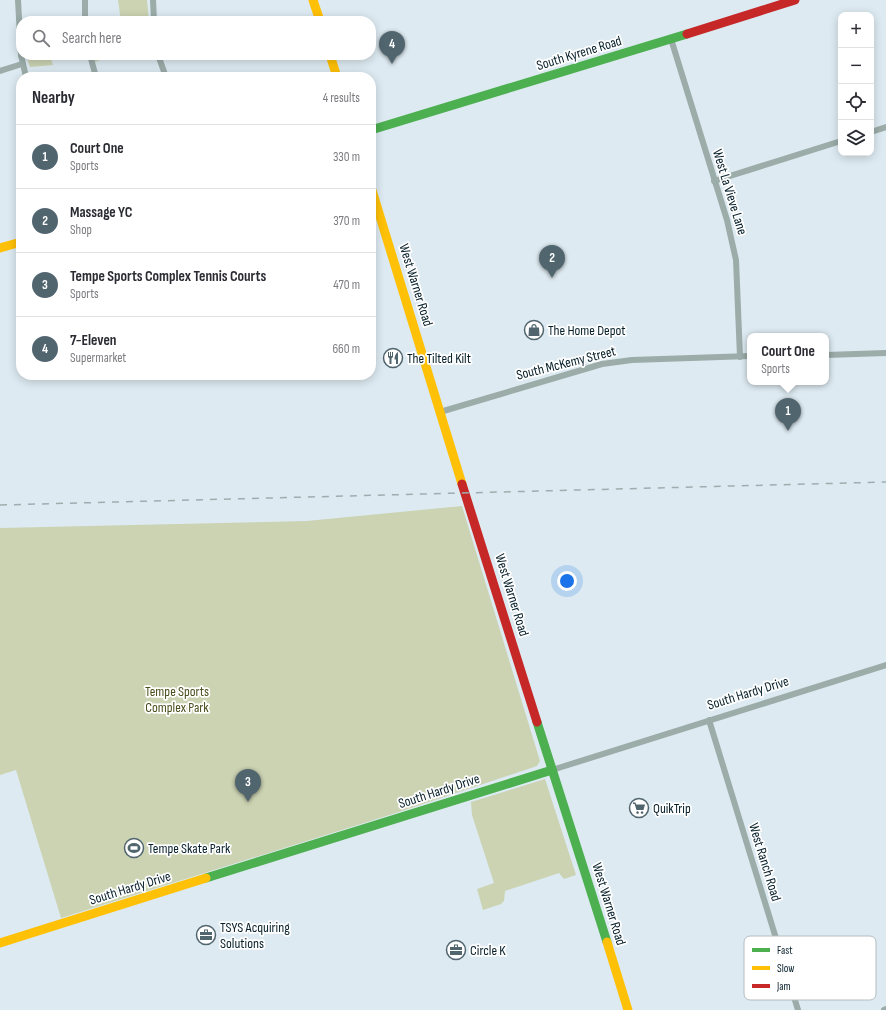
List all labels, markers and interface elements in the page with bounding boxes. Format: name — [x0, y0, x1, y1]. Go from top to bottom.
map controls — [838, 12, 874, 156]
button: + — [838, 12, 874, 48]
search box — [16, 16, 376, 60]
icon: search — [30, 27, 52, 49]
text: Search here — [62, 29, 122, 48]
pin: 4 — [379, 31, 405, 64]
street label: South Kyrene Road — [534, 32, 624, 74]
button: − — [838, 48, 874, 84]
button: locate — [838, 84, 874, 120]
text: Nearby — [32, 88, 75, 108]
text: 4 results — [323, 90, 360, 106]
button: layers — [838, 120, 874, 156]
text: Court One — [70, 139, 124, 158]
street label: West La Vieve Lane — [709, 147, 751, 237]
text: 1 — [42, 149, 48, 165]
text: 330 m — [333, 149, 360, 165]
text: Sports — [70, 158, 99, 174]
text: Massage YC — [70, 203, 132, 222]
text: 2 — [42, 213, 48, 229]
text: 370 m — [333, 213, 360, 229]
text: Shop — [70, 222, 92, 238]
street label: West Warner Road — [395, 242, 437, 328]
pin: 2 — [539, 245, 565, 278]
text: Tempe Sports Complex Tennis Courts — [70, 267, 266, 286]
text: 3 — [42, 277, 48, 293]
text: 470 m — [333, 277, 360, 293]
text: Sports — [70, 286, 99, 302]
shop icon: The Home Depot — [523, 319, 545, 341]
place label: The Home Depot — [548, 322, 626, 339]
text: 7-Eleven — [70, 331, 117, 350]
popup — [747, 333, 829, 385]
text: 4 — [42, 341, 48, 357]
text: 660 m — [332, 341, 360, 357]
street label: South McKemy Street — [515, 342, 617, 384]
text: Court One — [761, 342, 815, 361]
restaurant icon: The Tilted Kilt — [382, 347, 404, 369]
text: Supermarket — [70, 350, 126, 366]
place label: The Tilted Kilt — [407, 350, 471, 367]
text: Sports — [761, 361, 790, 377]
pin: 1 — [775, 398, 801, 431]
street label: West Warner Road — [491, 552, 533, 638]
your location — [557, 571, 577, 591]
street label: South Hardy Drive — [705, 673, 791, 713]
park label: Tempe Sports Complex Park — [145, 683, 209, 716]
pin: 3 — [235, 769, 261, 802]
street label: South Hardy Drive — [396, 770, 482, 812]
supermarket icon: QuikTrip — [628, 797, 650, 819]
place label: QuikTrip — [653, 800, 691, 817]
street label: West Ranch Road — [745, 821, 785, 903]
sports icon: Tempe Skate Park — [123, 837, 145, 859]
place label: Tempe Skate Park — [148, 840, 231, 857]
street label: West Warner Road — [588, 861, 630, 947]
street label: South Hardy Drive — [87, 868, 173, 908]
place label: TSYS Acquiring Solutions — [220, 919, 290, 952]
office icon: TSYS Acquiring Solutions — [195, 924, 217, 946]
legend — [744, 936, 876, 1000]
office icon: Circle K — [445, 939, 467, 961]
place label: Circle K — [470, 942, 506, 959]
text: Fast — [777, 944, 793, 957]
text: Slow — [777, 962, 794, 975]
text: Jam — [776, 980, 791, 993]

